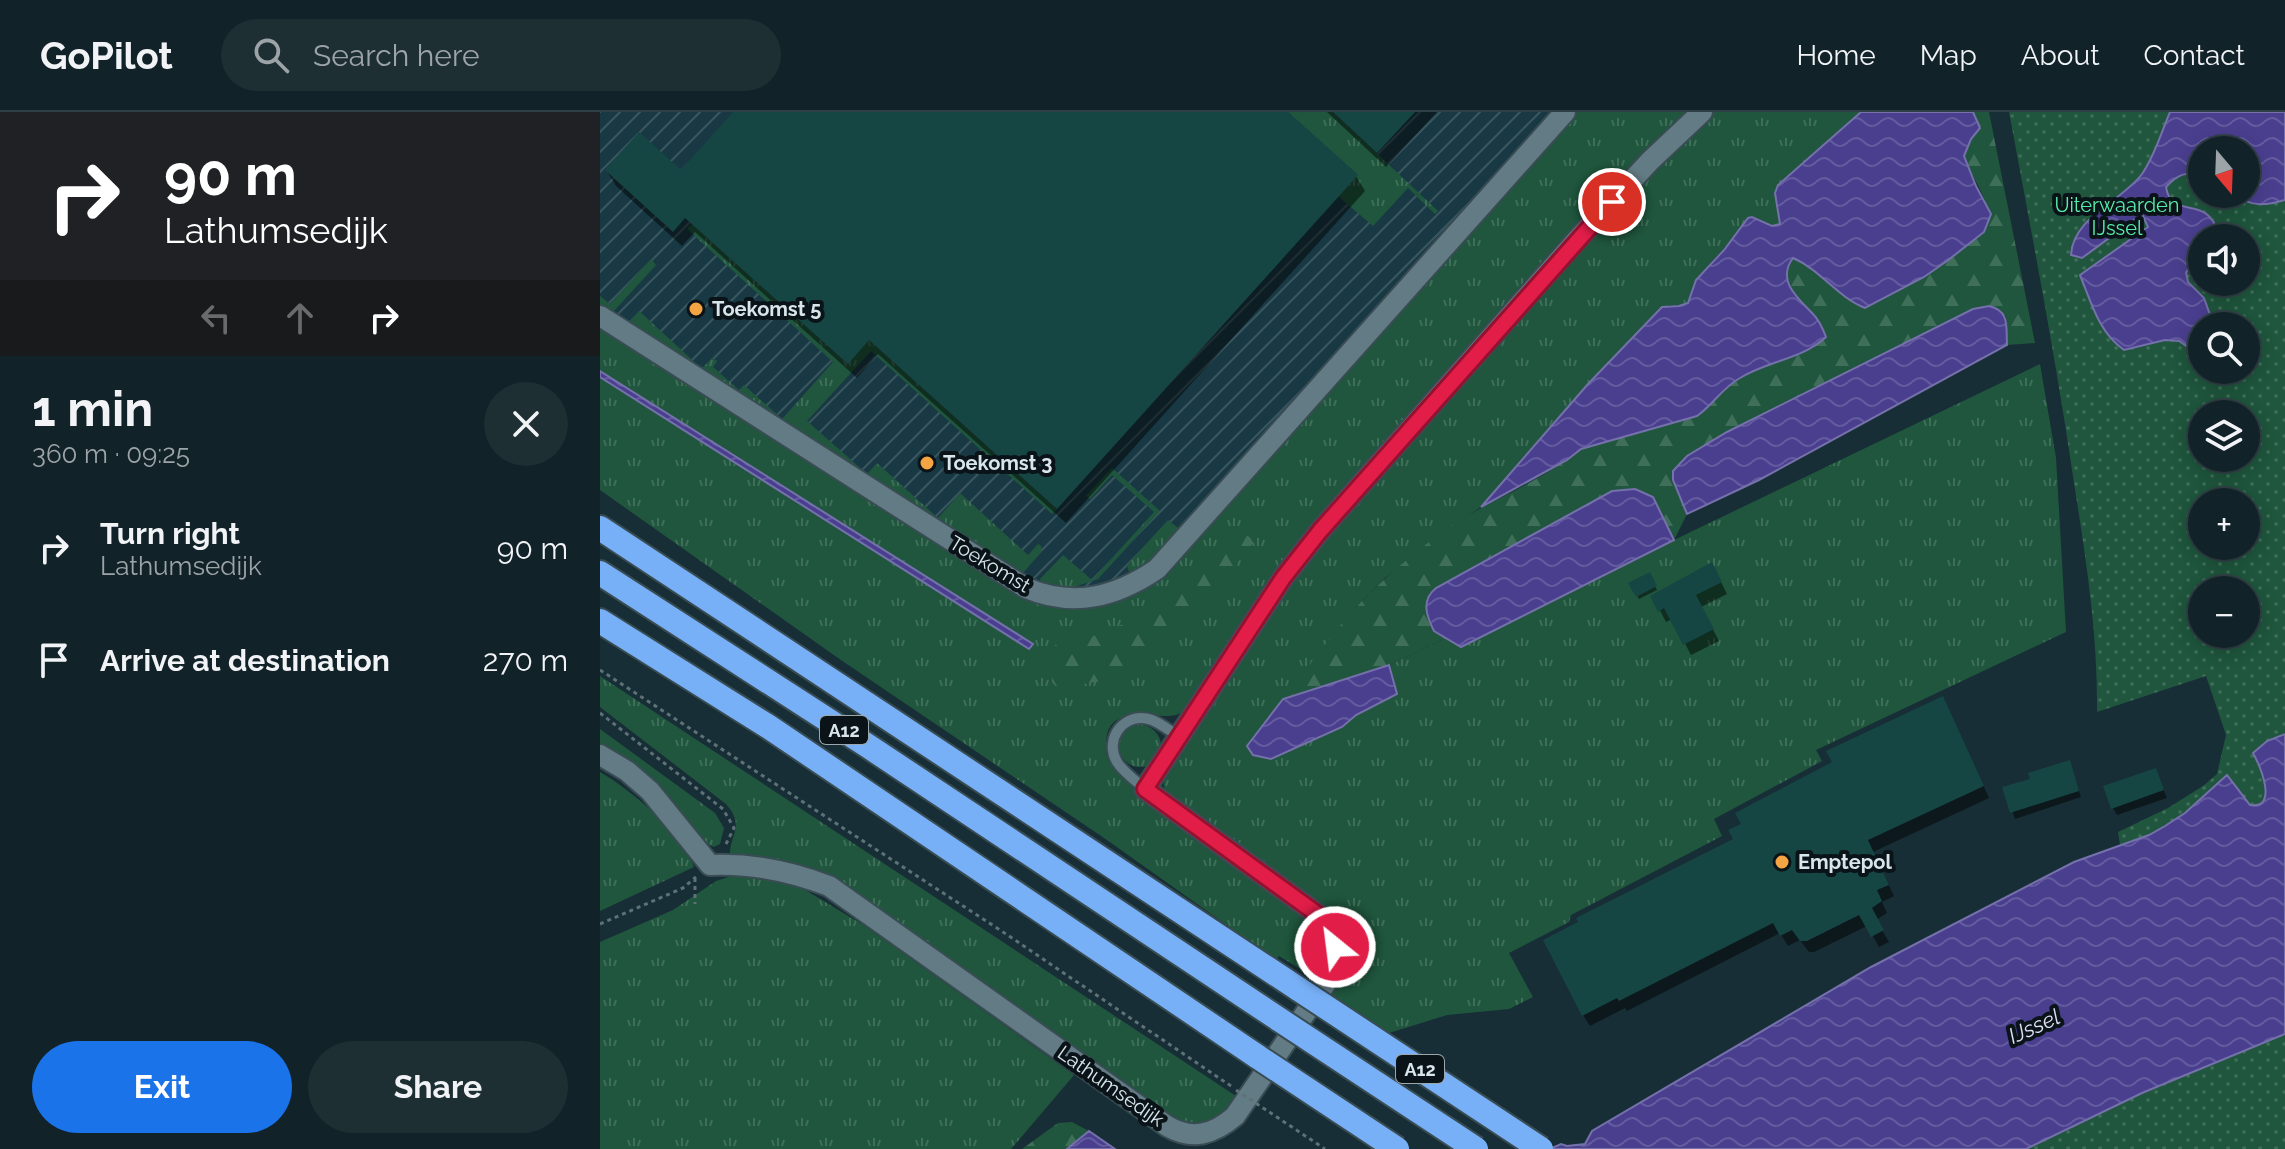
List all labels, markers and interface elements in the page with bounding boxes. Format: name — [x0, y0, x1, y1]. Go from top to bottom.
search box — [221, 19, 781, 91]
text: GoPilot — [40, 33, 173, 78]
icon: search — [249, 33, 293, 77]
text: Search here — [313, 38, 480, 73]
text: Home — [1796, 39, 1876, 72]
text: Map — [1920, 39, 1977, 72]
text: About — [2021, 39, 2100, 72]
text: Contact — [2144, 39, 2245, 72]
north arrow — [2188, 136, 2260, 208]
map controls — [2188, 136, 2260, 648]
text: 90 m — [164, 142, 297, 208]
icon: right — [32, 144, 136, 248]
pin — [1578, 168, 1646, 236]
icon: arrive — [1590, 180, 1634, 224]
park label: Uiterwaarden IJssel — [2054, 193, 2180, 240]
text: Lathumsedijk — [164, 209, 388, 251]
button: sound — [2188, 224, 2260, 296]
icon: left — [194, 296, 238, 340]
icon: ahead — [278, 296, 322, 340]
icon: right — [362, 296, 406, 340]
place label: Toekomst 5 — [712, 297, 821, 321]
marker: Toekomst 5 — [687, 300, 705, 318]
button: search — [2188, 312, 2260, 384]
text: 1 min — [32, 381, 153, 437]
button: close — [484, 382, 568, 466]
button: layers — [2188, 400, 2260, 472]
text: 360 m · 09:25 — [32, 439, 190, 469]
place label: Toekomst 3 — [943, 451, 1052, 475]
marker: Toekomst 3 — [918, 454, 936, 472]
button: + — [2188, 488, 2260, 560]
text: Turn right — [100, 516, 240, 551]
icon: right — [32, 526, 76, 570]
street label: Toekomst — [945, 530, 1035, 598]
text: 90 m — [497, 531, 568, 566]
text: Lathumsedijk — [100, 551, 262, 581]
button: − — [2188, 576, 2260, 648]
icon: arrive — [32, 638, 76, 682]
text: Arrive at destination — [100, 643, 390, 678]
text: 270 m — [483, 643, 568, 678]
road number: A12 — [820, 716, 868, 744]
place label: Emptepol — [1798, 850, 1892, 874]
marker: Emptepol — [1773, 853, 1791, 871]
position arrow — [1293, 905, 1377, 989]
water label: IJssel — [2004, 1003, 2064, 1049]
street label: Lathumsedijk — [1053, 1040, 1169, 1132]
button: Exit — [32, 1041, 292, 1133]
button: Share — [308, 1041, 568, 1133]
road number: A12 — [1396, 1055, 1444, 1083]

